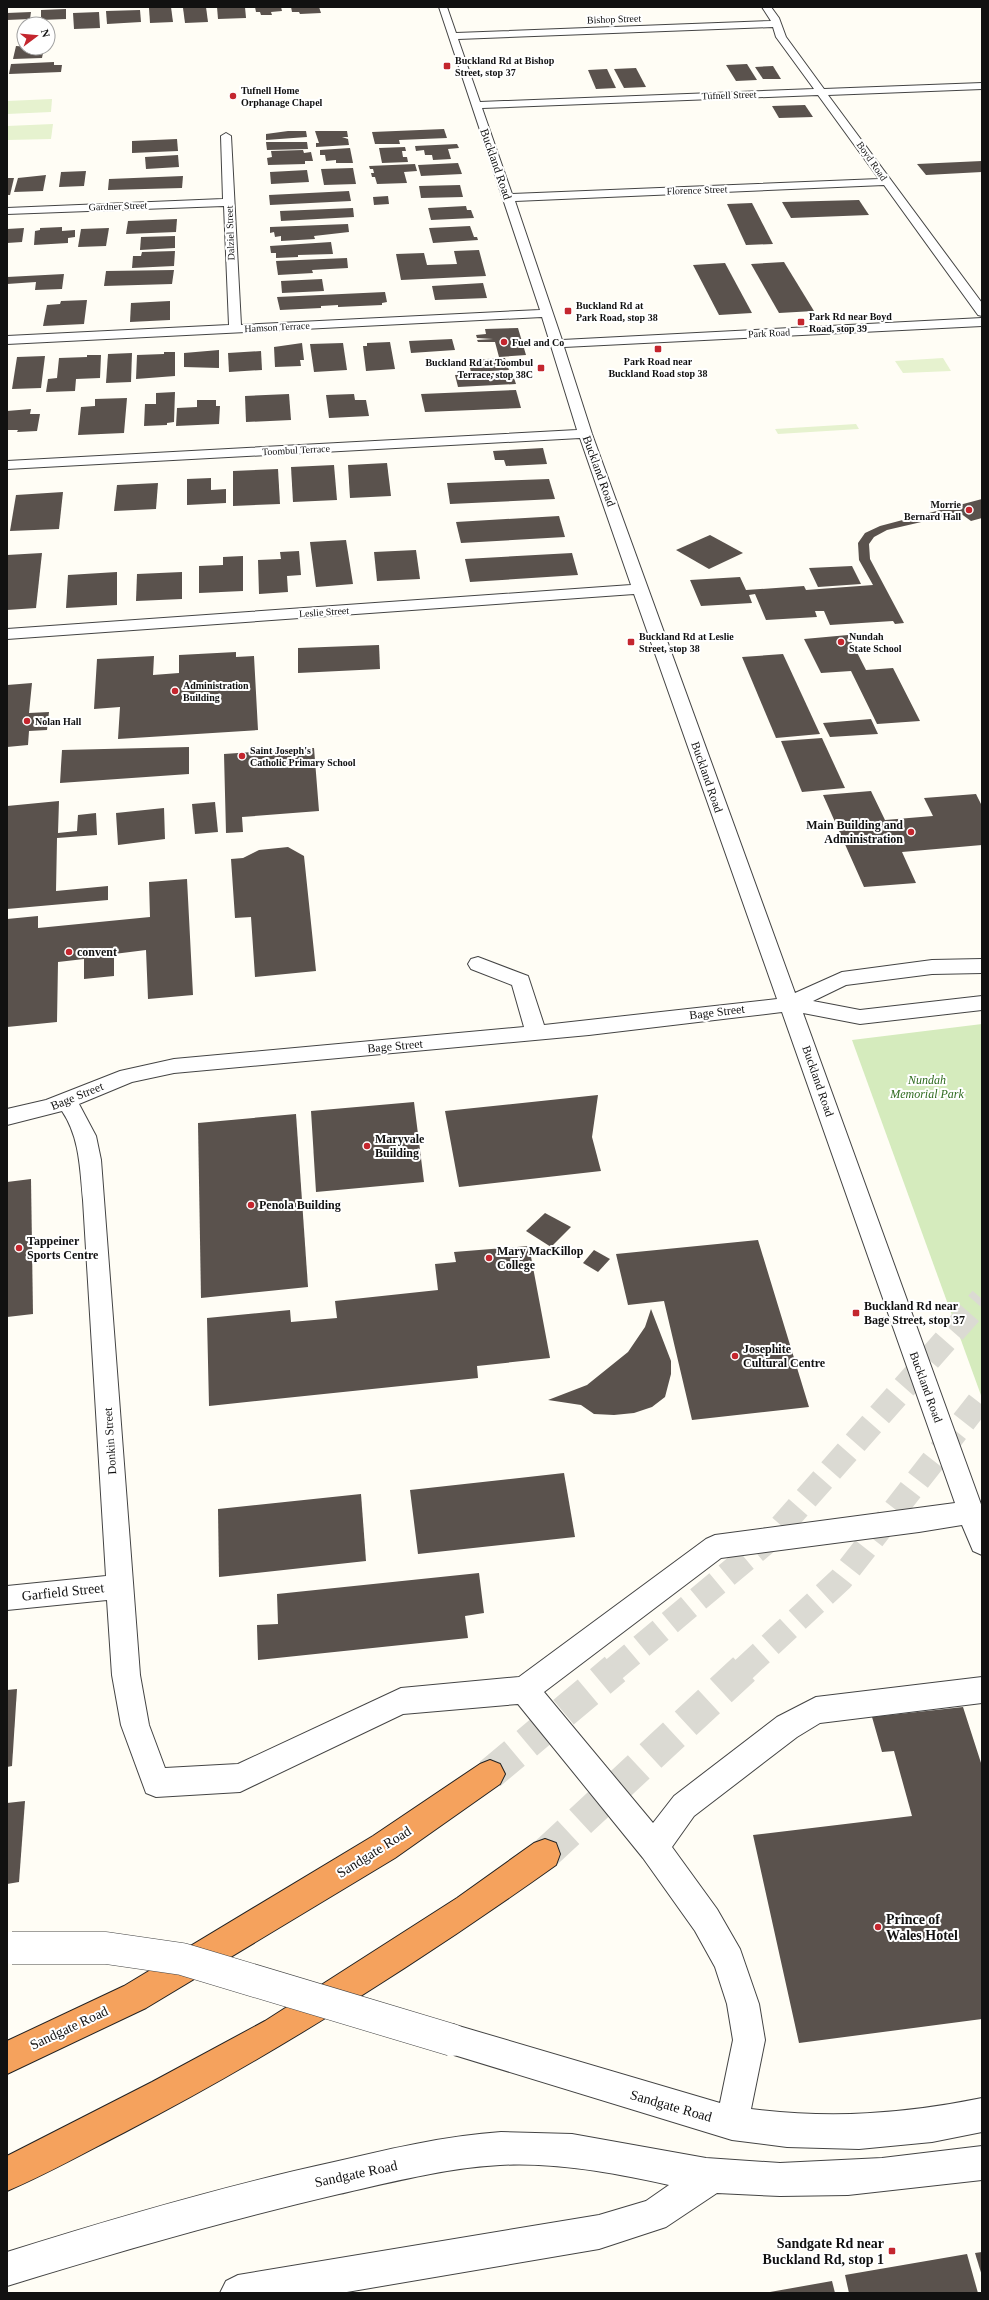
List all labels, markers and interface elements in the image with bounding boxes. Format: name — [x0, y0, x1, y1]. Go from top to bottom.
street label: Bishop Street — [587, 13, 641, 25]
north arrow — [16, 16, 56, 56]
text: N — [39, 28, 52, 39]
place label: Buckland Rd at Bishop Street, stop 37 — [455, 55, 555, 78]
marker: Buckland Rd at Bishop Street, stop 37 — [442, 61, 452, 71]
place label: Tufnell Home Orphanage Chapel — [241, 85, 323, 108]
street label: Tufnell Street — [701, 89, 757, 101]
marker: Tufnell Home Orphanage Chapel — [228, 91, 238, 101]
street label: Buckland Road — [477, 127, 515, 201]
street label: Boyd Road — [855, 139, 889, 183]
street label: Florence Street — [666, 183, 728, 197]
street label: Gardner Street — [89, 199, 148, 213]
street label: Dalziel Street — [224, 205, 236, 261]
place label: Buckland Rd at Park Road, stop 38 — [576, 300, 658, 323]
marker: Buckland Rd at Park Road, stop 38 — [563, 306, 573, 316]
place label: Park Rd near Boyd Road, stop 39 — [809, 311, 892, 334]
marker: Park Rd near Boyd Road, stop 39 — [796, 317, 806, 327]
street label: Hamson Terrace — [244, 320, 311, 334]
street label: Park Road — [748, 326, 790, 340]
marker: Fuel and Co — [499, 337, 509, 347]
place label: Fuel and Co — [512, 337, 564, 348]
marker: Park Road near Buckland Road stop 38 — [653, 344, 663, 354]
place label: Park Road near Buckland Road stop 38 — [608, 356, 708, 379]
place label: Buckland Rd at Toombul Terrace, stop 38C — [425, 357, 533, 380]
marker: Buckland Rd at Toombul Terrace, stop 38C — [536, 363, 546, 373]
street label: Buckland Road — [580, 434, 618, 508]
street label: Toombul Terrace — [262, 443, 331, 457]
place label: Morrie Bernard Hall — [904, 499, 962, 522]
marker: Morrie Bernard Hall — [964, 505, 974, 515]
street label: Leslie Street — [299, 605, 350, 619]
place label: Buckland Rd at Leslie Street, stop 38 — [639, 631, 734, 654]
place label: Nundah State School — [849, 631, 902, 654]
marker: Buckland Rd at Leslie Street, stop 38 — [626, 637, 636, 647]
marker: Nundah State School — [836, 637, 846, 647]
place label: Administration Building — [183, 680, 249, 703]
marker: Administration Building — [170, 686, 180, 696]
marker: Nolan Hall — [22, 716, 32, 726]
place label: Nolan Hall — [35, 716, 82, 727]
street label: Buckland Road — [688, 740, 726, 814]
place label: Saint Joseph's Catholic Primary School — [250, 745, 356, 768]
marker: Saint Joseph's Catholic Primary School — [237, 751, 247, 761]
place label: Main Building and Administration — [806, 818, 903, 846]
marker: Main Building and Administration — [906, 827, 916, 837]
place label: convent — [77, 945, 117, 959]
marker: convent — [64, 947, 74, 957]
street label: Bage Street — [689, 1002, 746, 1022]
street label: Bage Street — [367, 1037, 424, 1055]
street label: Buckland Road — [799, 1044, 837, 1118]
park label: Nundah Memorial Park — [889, 1073, 964, 1101]
street label: Bage Street — [49, 1079, 106, 1113]
place label: Maryvale Building — [375, 1132, 425, 1160]
marker: Maryvale Building — [362, 1141, 372, 1151]
place label: Penola Building — [259, 1198, 341, 1212]
marker: Penola Building — [246, 1200, 256, 1210]
place label: Tappeiner Sports Centre — [27, 1234, 99, 1262]
marker: Tappeiner Sports Centre — [14, 1243, 24, 1253]
place label: Mary MacKillop College — [497, 1244, 584, 1272]
marker: Mary MacKillop College — [484, 1253, 494, 1263]
place label: Buckland Rd near Bage Street, stop 37 — [864, 1299, 965, 1327]
marker: Buckland Rd near Bage Street, stop 37 — [851, 1308, 861, 1318]
place label: Josephite Cultural Centre — [743, 1342, 826, 1370]
street label: Buckland Road — [907, 1350, 945, 1424]
marker: Josephite Cultural Centre — [730, 1351, 740, 1361]
street label: Donkin Street — [101, 1406, 119, 1475]
street label: Garfield Street — [21, 1580, 105, 1604]
street label: Sandgate Road — [334, 1823, 414, 1881]
place label: Prince of Wales Hotel — [886, 1912, 958, 1943]
marker: Prince of Wales Hotel — [873, 1922, 883, 1932]
street label: Sandgate Road — [28, 2003, 110, 2053]
street label: Sandgate Road — [628, 2087, 714, 2125]
street label: Sandgate Road — [313, 2158, 399, 2190]
place label: Sandgate Rd near Buckland Rd, stop 1 — [763, 2236, 884, 2267]
marker: Sandgate Rd near Buckland Rd, stop 1 — [887, 2246, 897, 2256]

